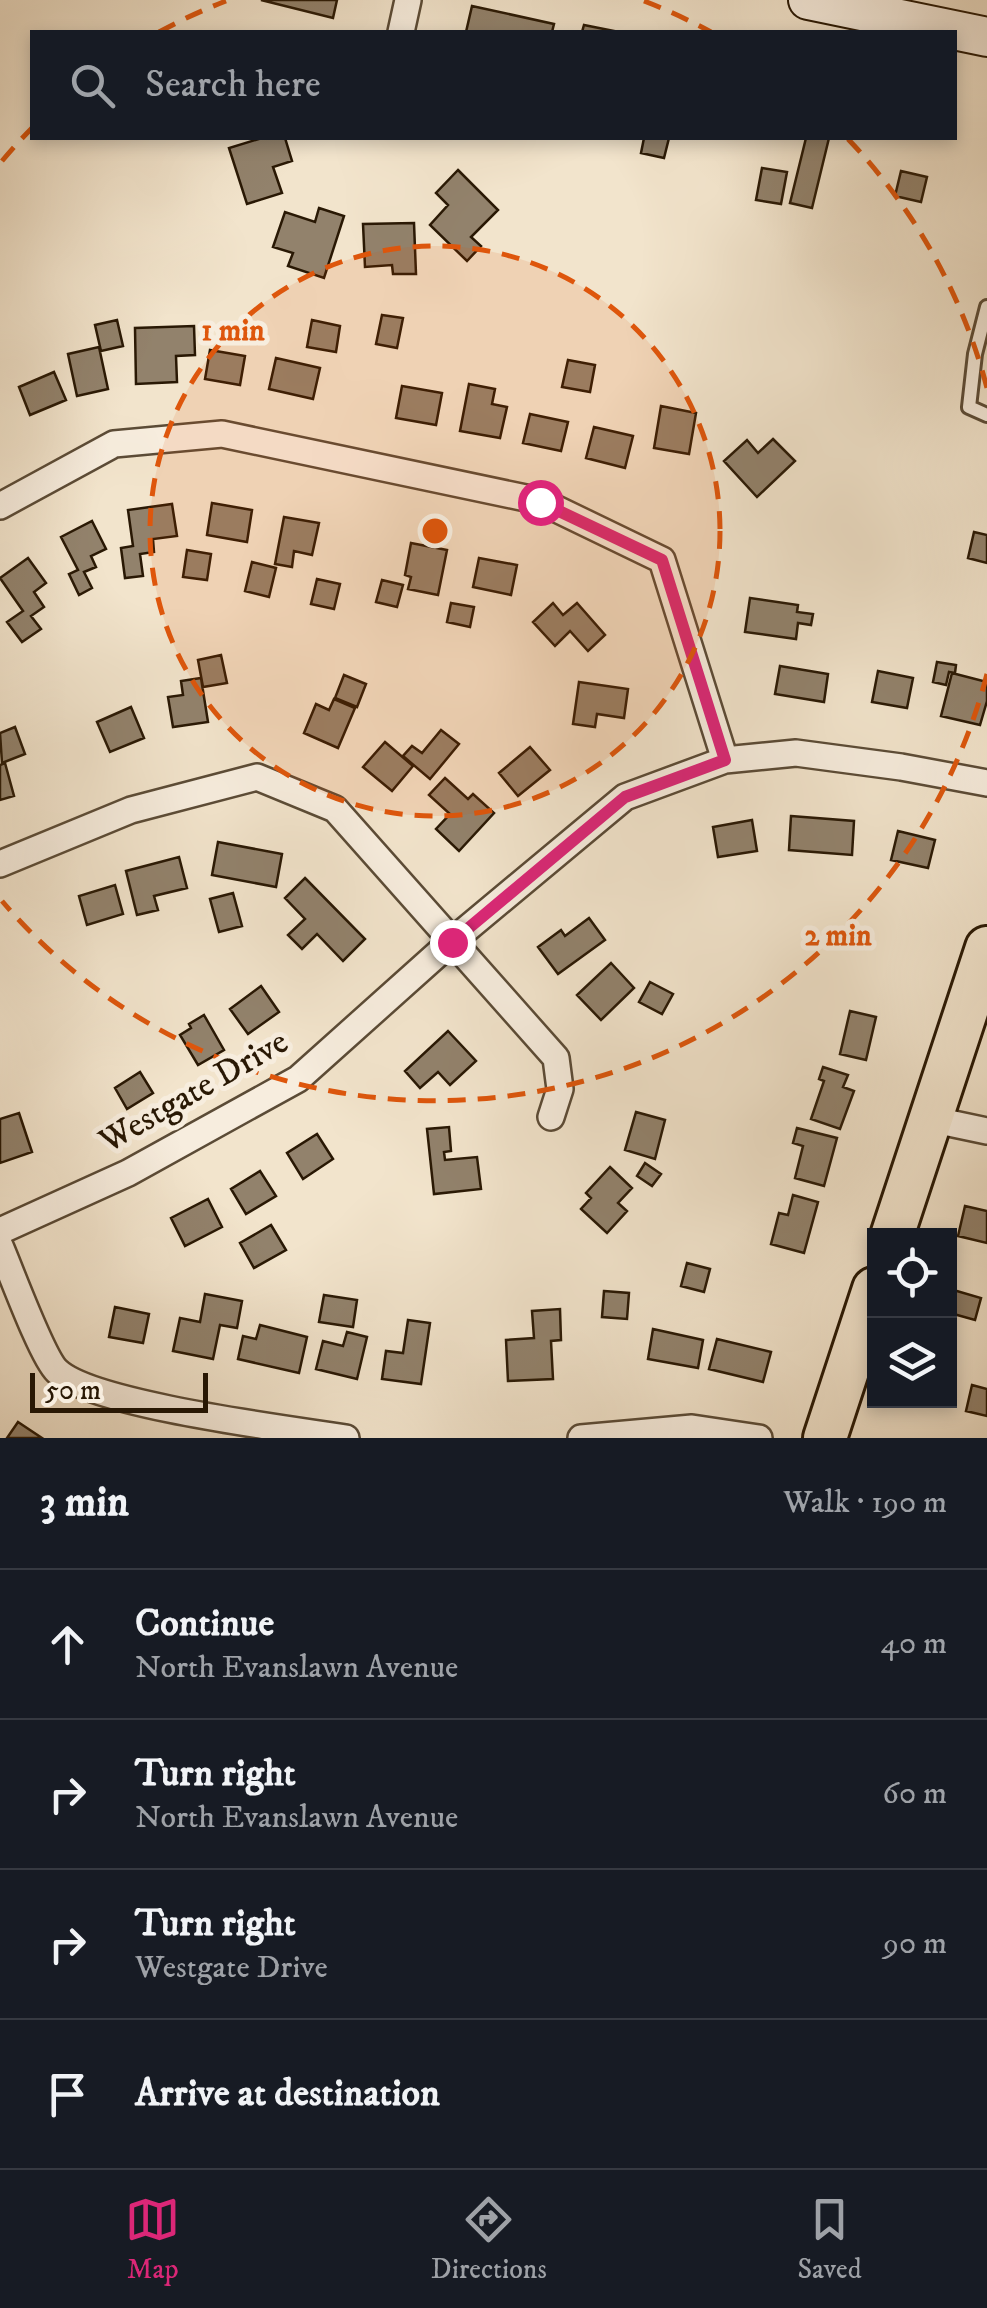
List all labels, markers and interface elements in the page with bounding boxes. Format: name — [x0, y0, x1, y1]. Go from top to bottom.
search box — [30, 30, 957, 140]
icon: search — [65, 58, 120, 113]
text: Search here — [145, 61, 321, 109]
text: 1 min — [201, 313, 265, 350]
route start — [518, 480, 564, 526]
centre of rings — [417, 513, 453, 549]
text: 2 min — [804, 918, 872, 955]
route end — [430, 920, 476, 966]
street label: Westgate Drive — [91, 1020, 296, 1164]
map controls — [867, 1228, 957, 1408]
button: locate — [867, 1228, 957, 1318]
button: layers — [867, 1318, 957, 1408]
scale bar — [30, 1368, 208, 1412]
text: 50 m — [45, 1373, 101, 1408]
text: 3 min — [40, 1477, 129, 1529]
text: Walk · 190 m — [783, 1483, 947, 1523]
text: Continue — [135, 1600, 274, 1648]
icon: ahead — [40, 1617, 95, 1672]
text: 40 m — [880, 1624, 947, 1664]
text: North Evanslawn Avenue — [135, 1648, 458, 1688]
text: Turn right — [135, 1750, 296, 1798]
icon: right — [40, 1767, 95, 1822]
text: 60 m — [882, 1774, 947, 1814]
text: North Evanslawn Avenue — [135, 1798, 458, 1838]
text: Turn right — [135, 1900, 296, 1948]
icon: right — [40, 1917, 95, 1972]
text: 90 m — [883, 1924, 947, 1964]
text: Westgate Drive — [135, 1948, 328, 1988]
icon: arrive — [40, 2067, 95, 2122]
text: Arrive at destination — [135, 2070, 440, 2118]
tab: Map — [125, 2192, 180, 2287]
tab: Directions — [431, 2192, 547, 2287]
tab: Saved — [797, 2192, 862, 2287]

